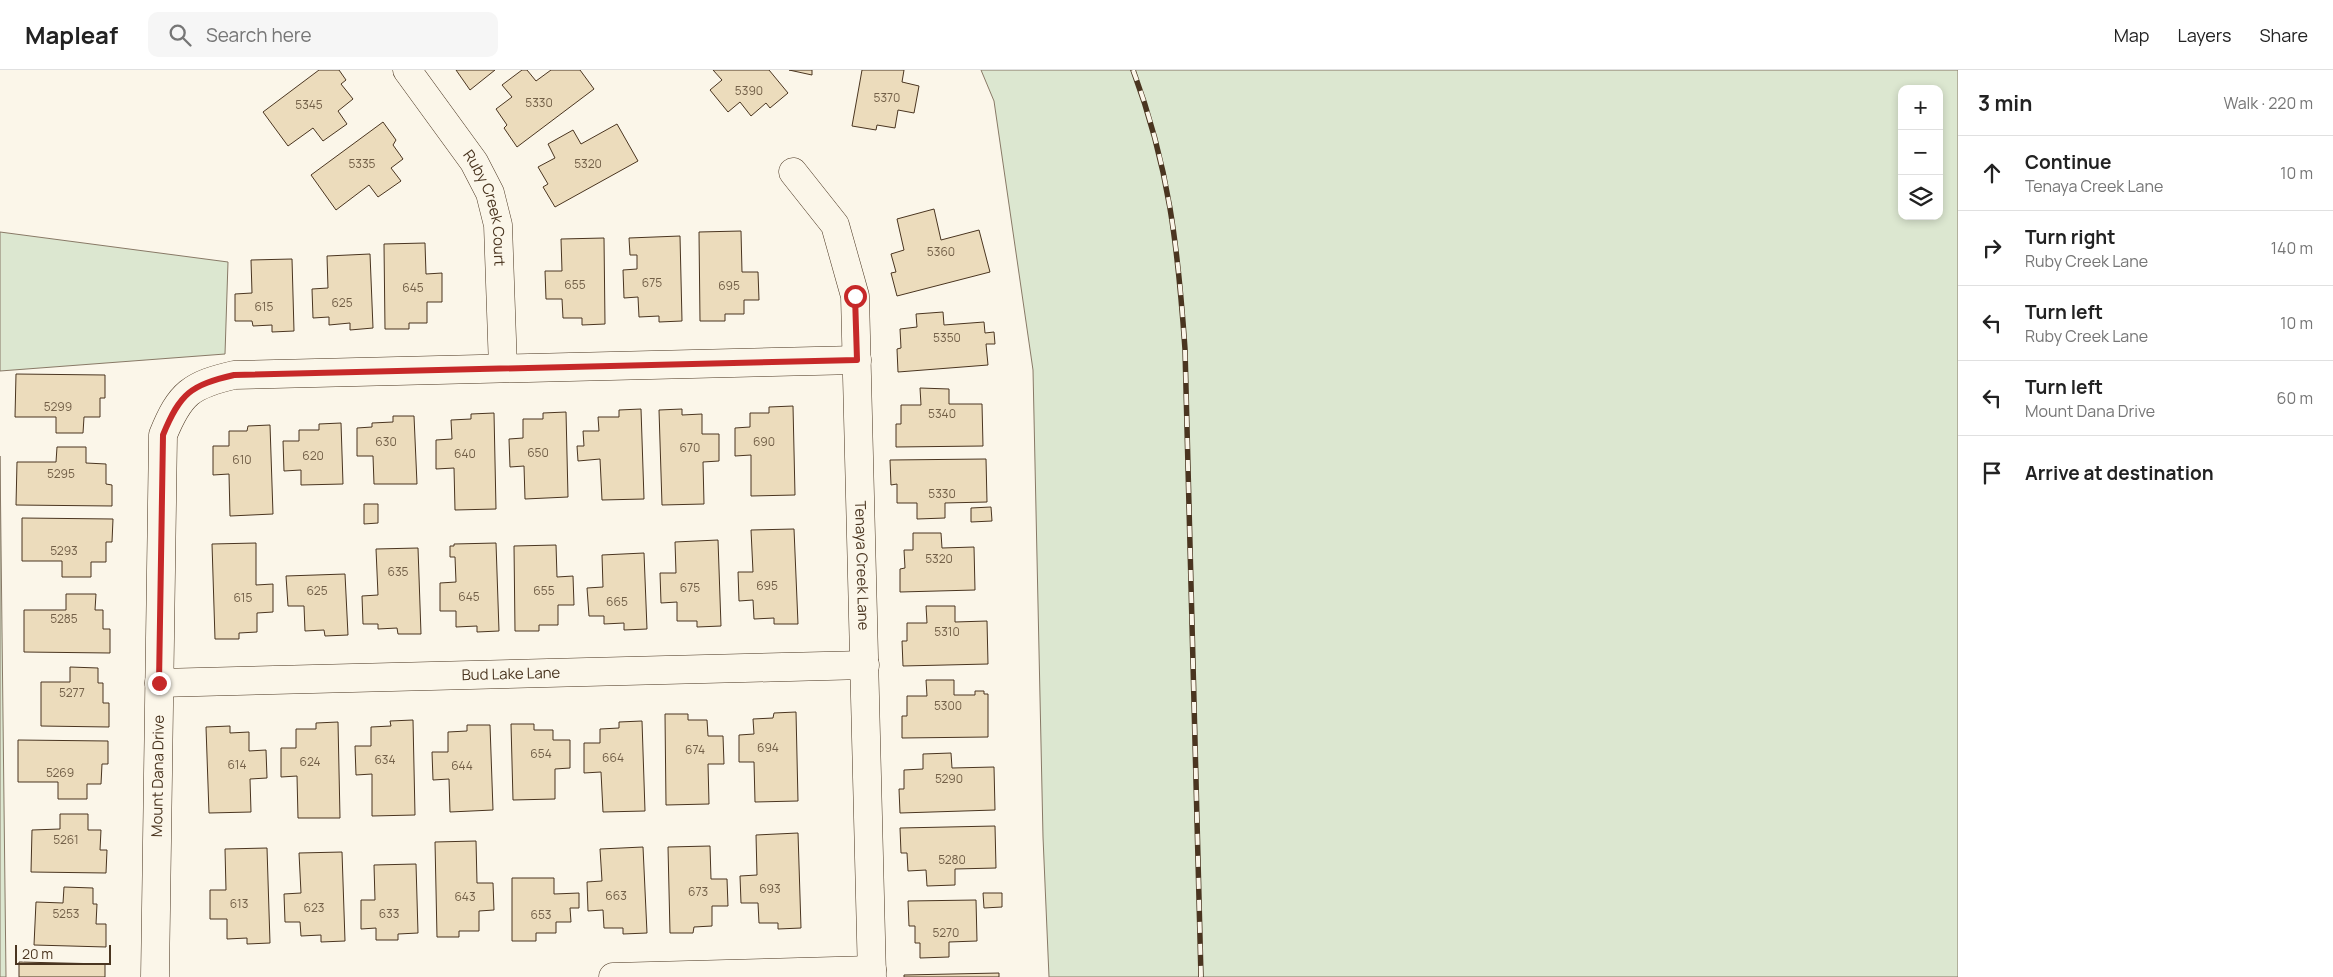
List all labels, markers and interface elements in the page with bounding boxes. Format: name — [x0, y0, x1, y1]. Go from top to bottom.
search box — [148, 12, 498, 57]
text: Mapleaf — [25, 18, 118, 51]
icon: search — [166, 21, 194, 49]
text: Search here — [206, 22, 312, 48]
text: Map — [2114, 23, 2149, 47]
text: Layers — [2177, 23, 2231, 47]
text: Share — [2259, 23, 2308, 47]
house number: 5390 — [735, 82, 763, 99]
map controls — [1898, 85, 1943, 220]
button: + — [1898, 85, 1943, 130]
house number: 5370 — [874, 89, 900, 106]
text: 3 min — [1978, 89, 2032, 117]
text: Walk · 220 m — [2223, 92, 2313, 114]
house number: 5330 — [525, 94, 553, 111]
house number: 5345 — [295, 96, 323, 113]
button: − — [1898, 130, 1943, 175]
street label: Ruby Creek Court — [458, 145, 510, 267]
text: Continue — [2025, 149, 2111, 175]
house number: 5335 — [348, 155, 376, 172]
house number: 5320 — [574, 155, 602, 172]
icon: ahead — [1978, 159, 2006, 187]
text: 10 m — [2280, 162, 2313, 184]
button: layers — [1898, 175, 1943, 220]
text: Tenaya Creek Lane — [2025, 175, 2163, 197]
text: Turn right — [2025, 224, 2115, 250]
icon: right — [1978, 234, 2006, 262]
text: 140 m — [2271, 237, 2313, 259]
house number: 5360 — [927, 243, 955, 260]
text: Ruby Creek Lane — [2025, 250, 2148, 272]
house number: 675 — [642, 274, 662, 291]
house number: 655 — [564, 276, 586, 293]
house number: 695 — [718, 277, 740, 294]
house number: 645 — [402, 279, 424, 296]
route start — [844, 285, 867, 308]
house number: 625 — [331, 294, 353, 311]
house number: 615 — [255, 298, 274, 315]
text: Turn left — [2025, 299, 2103, 325]
icon: left — [1978, 309, 2006, 337]
text: 10 m — [2280, 312, 2313, 334]
text: Ruby Creek Lane — [2025, 325, 2148, 347]
house number: 5350 — [933, 329, 961, 346]
text: Turn left — [2025, 374, 2103, 400]
icon: left — [1978, 384, 2006, 412]
text: 60 m — [2277, 387, 2313, 409]
house number: 5299 — [44, 398, 72, 415]
text: Mount Dana Drive — [2025, 400, 2155, 422]
house number: 5340 — [928, 405, 956, 422]
house number: 630 — [375, 433, 397, 450]
house number: 690 — [753, 433, 775, 450]
house number: 670 — [680, 439, 700, 456]
house number: 650 — [527, 444, 549, 461]
house number: 640 — [454, 445, 476, 462]
house number: 620 — [302, 447, 324, 464]
house number: 610 — [232, 451, 252, 468]
icon: arrive — [1978, 459, 2006, 487]
text: Arrive at destination — [2025, 460, 2214, 486]
house number: 5295 — [47, 465, 75, 482]
house number: 5330 — [928, 485, 956, 502]
street label: Tenaya Creek Lane — [850, 500, 874, 631]
house number: 5293 — [50, 542, 78, 559]
house number: 5320 — [925, 550, 953, 567]
house number: 635 — [387, 563, 409, 580]
house number: 695 — [756, 577, 778, 594]
house number: 675 — [680, 579, 700, 596]
house number: 625 — [306, 582, 328, 599]
house number: 655 — [533, 582, 555, 599]
house number: 645 — [458, 588, 480, 605]
house number: 615 — [234, 589, 253, 606]
house number: 665 — [606, 593, 628, 610]
house number: 5285 — [50, 610, 78, 627]
house number: 5310 — [934, 623, 960, 640]
street label: Bud Lake Lane — [461, 662, 561, 685]
route end — [148, 672, 171, 695]
house number: 5277 — [59, 684, 85, 701]
house number: 5300 — [934, 697, 962, 714]
street label: Mount Dana Drive — [146, 715, 169, 837]
house number: 694 — [757, 739, 779, 756]
house number: 674 — [685, 741, 705, 758]
house number: 654 — [530, 745, 552, 762]
house number: 664 — [602, 749, 624, 766]
house number: 634 — [374, 751, 396, 768]
house number: 624 — [299, 753, 321, 770]
house number: 614 — [227, 756, 247, 773]
house number: 644 — [451, 757, 473, 774]
house number: 5269 — [46, 764, 74, 781]
house number: 5290 — [935, 770, 963, 787]
house number: 5261 — [53, 831, 79, 848]
house number: 5280 — [938, 851, 966, 868]
house number: 693 — [759, 880, 781, 897]
house number: 673 — [688, 883, 708, 900]
house number: 663 — [605, 887, 627, 904]
house number: 643 — [454, 888, 476, 905]
house number: 613 — [230, 895, 248, 912]
house number: 623 — [304, 899, 324, 916]
house number: 5253 — [53, 905, 80, 922]
house number: 633 — [379, 905, 399, 922]
house number: 653 — [530, 906, 552, 923]
house number: 5270 — [933, 924, 959, 941]
scale bar — [15, 942, 111, 965]
text: 20 m — [22, 944, 53, 963]

